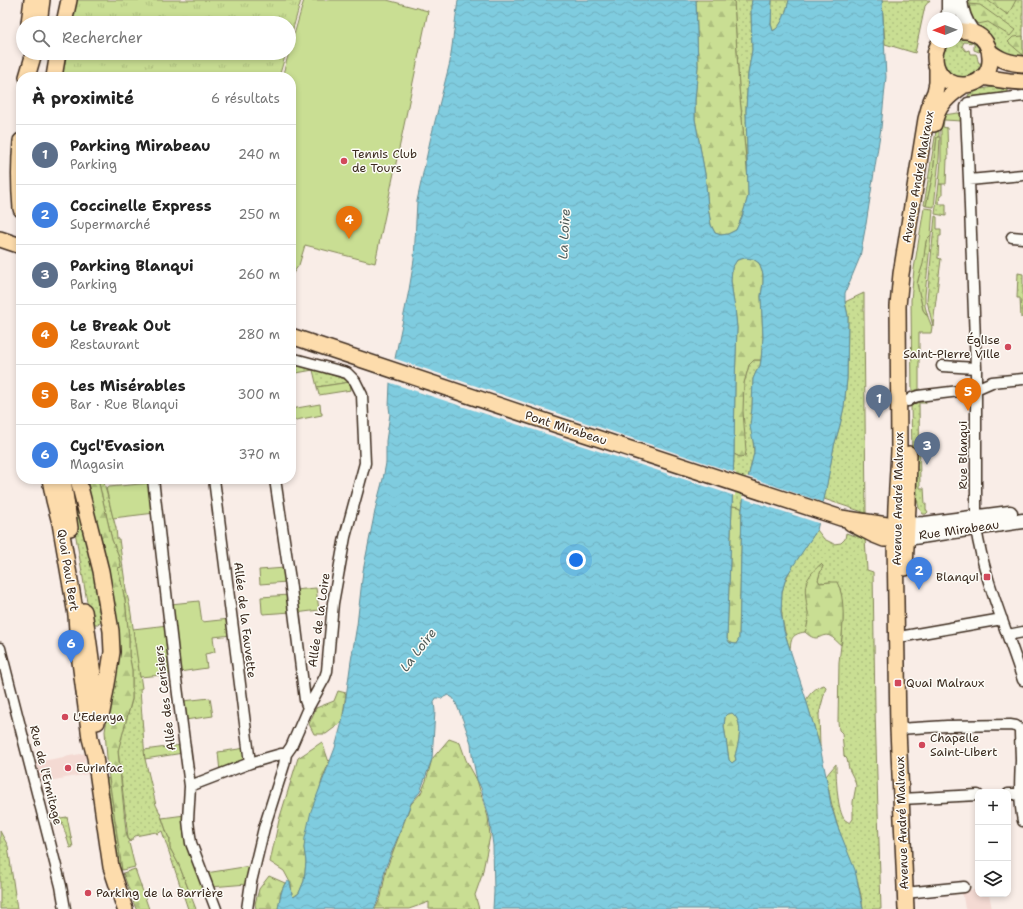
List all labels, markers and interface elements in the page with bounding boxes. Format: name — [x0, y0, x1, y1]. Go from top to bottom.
north arrow — [927, 12, 963, 48]
search box — [16, 16, 296, 60]
icon: search — [30, 27, 52, 49]
text: Rechercher — [62, 28, 143, 48]
text: À proximité — [32, 87, 134, 109]
text: 6 résultats — [211, 90, 280, 107]
street label: Avenue André Malraux — [899, 110, 937, 244]
text: Parking Mirabeau — [70, 136, 211, 156]
text: 1 — [42, 146, 48, 163]
text: 240 m — [238, 146, 280, 163]
place label: Tennis Club de Tours — [352, 146, 417, 176]
text: Parking — [70, 156, 117, 173]
marker: Tennis Club de Tours — [339, 156, 349, 166]
text: Coccinelle Express — [70, 196, 212, 216]
text: 2 — [40, 206, 50, 223]
text: 250 m — [239, 206, 280, 223]
pin: 4 — [336, 206, 362, 239]
water label: La Loire — [554, 208, 574, 260]
text: Supermarché — [70, 216, 151, 233]
text: Parking Blanqui — [70, 256, 194, 276]
text: 3 — [40, 266, 50, 283]
text: 260 m — [238, 266, 280, 283]
text: Parking — [70, 276, 117, 293]
text: Le Break Out — [70, 316, 171, 336]
text: 4 — [40, 326, 50, 343]
text: 280 m — [238, 326, 280, 343]
place label: Église Saint-Pierre Ville — [903, 332, 1000, 362]
text: Restaurant — [70, 336, 140, 353]
marker: Église Saint-Pierre Ville — [1003, 342, 1013, 352]
text: Les Misérables — [70, 376, 186, 396]
pin: 5 — [955, 378, 981, 411]
pin: 1 — [866, 385, 892, 418]
text: 5 — [41, 386, 49, 403]
text: 300 m — [237, 386, 280, 403]
text: Bar · Rue Blanqui — [70, 396, 179, 413]
street label: Pont Mirabeau — [523, 407, 609, 449]
street label: Rue Blanqui — [955, 421, 971, 489]
street label: Avenue André Malraux — [889, 432, 907, 566]
pin: 3 — [914, 432, 940, 465]
text: Cycl'Evasion — [70, 436, 164, 456]
text: 6 — [40, 446, 50, 463]
text: 370 m — [238, 446, 280, 463]
text: Magasin — [70, 456, 124, 473]
street label: Rue Mirabeau — [918, 516, 1000, 544]
street label: Quai Paul Bert — [54, 528, 82, 612]
your location — [566, 550, 586, 570]
pin: 2 — [906, 557, 932, 590]
street label: Allée de la Fauvette — [230, 561, 260, 679]
place label: Blanqui — [936, 569, 979, 585]
street label: Allée de la Loire — [304, 572, 334, 668]
marker: Blanqui — [982, 572, 992, 582]
water label: La Loire — [396, 625, 440, 675]
pin: 6 — [58, 630, 84, 663]
street label: Allée des Cerisiers — [151, 644, 179, 752]
place label: Quai Malraux — [906, 675, 984, 691]
marker: Quai Malraux — [893, 678, 903, 688]
place label: L'Edenya — [73, 709, 124, 725]
marker: L'Edenya — [60, 712, 70, 722]
street label: Rue de l'Ermitage — [26, 724, 66, 827]
place label: Chapelle Saint-Libert — [930, 730, 997, 760]
marker: Chapelle Saint-Libert — [917, 740, 927, 750]
street label: Avenue André Malraux — [892, 756, 912, 890]
place label: Eurinfac — [76, 760, 123, 776]
marker: Eurinfac — [63, 763, 73, 773]
map controls — [975, 789, 1011, 897]
button: + — [975, 789, 1011, 825]
button: − — [975, 825, 1011, 861]
button: layers — [975, 861, 1011, 897]
place label: Parking de la Barrière — [96, 885, 223, 901]
marker: Parking de la Barrière — [83, 888, 93, 898]

